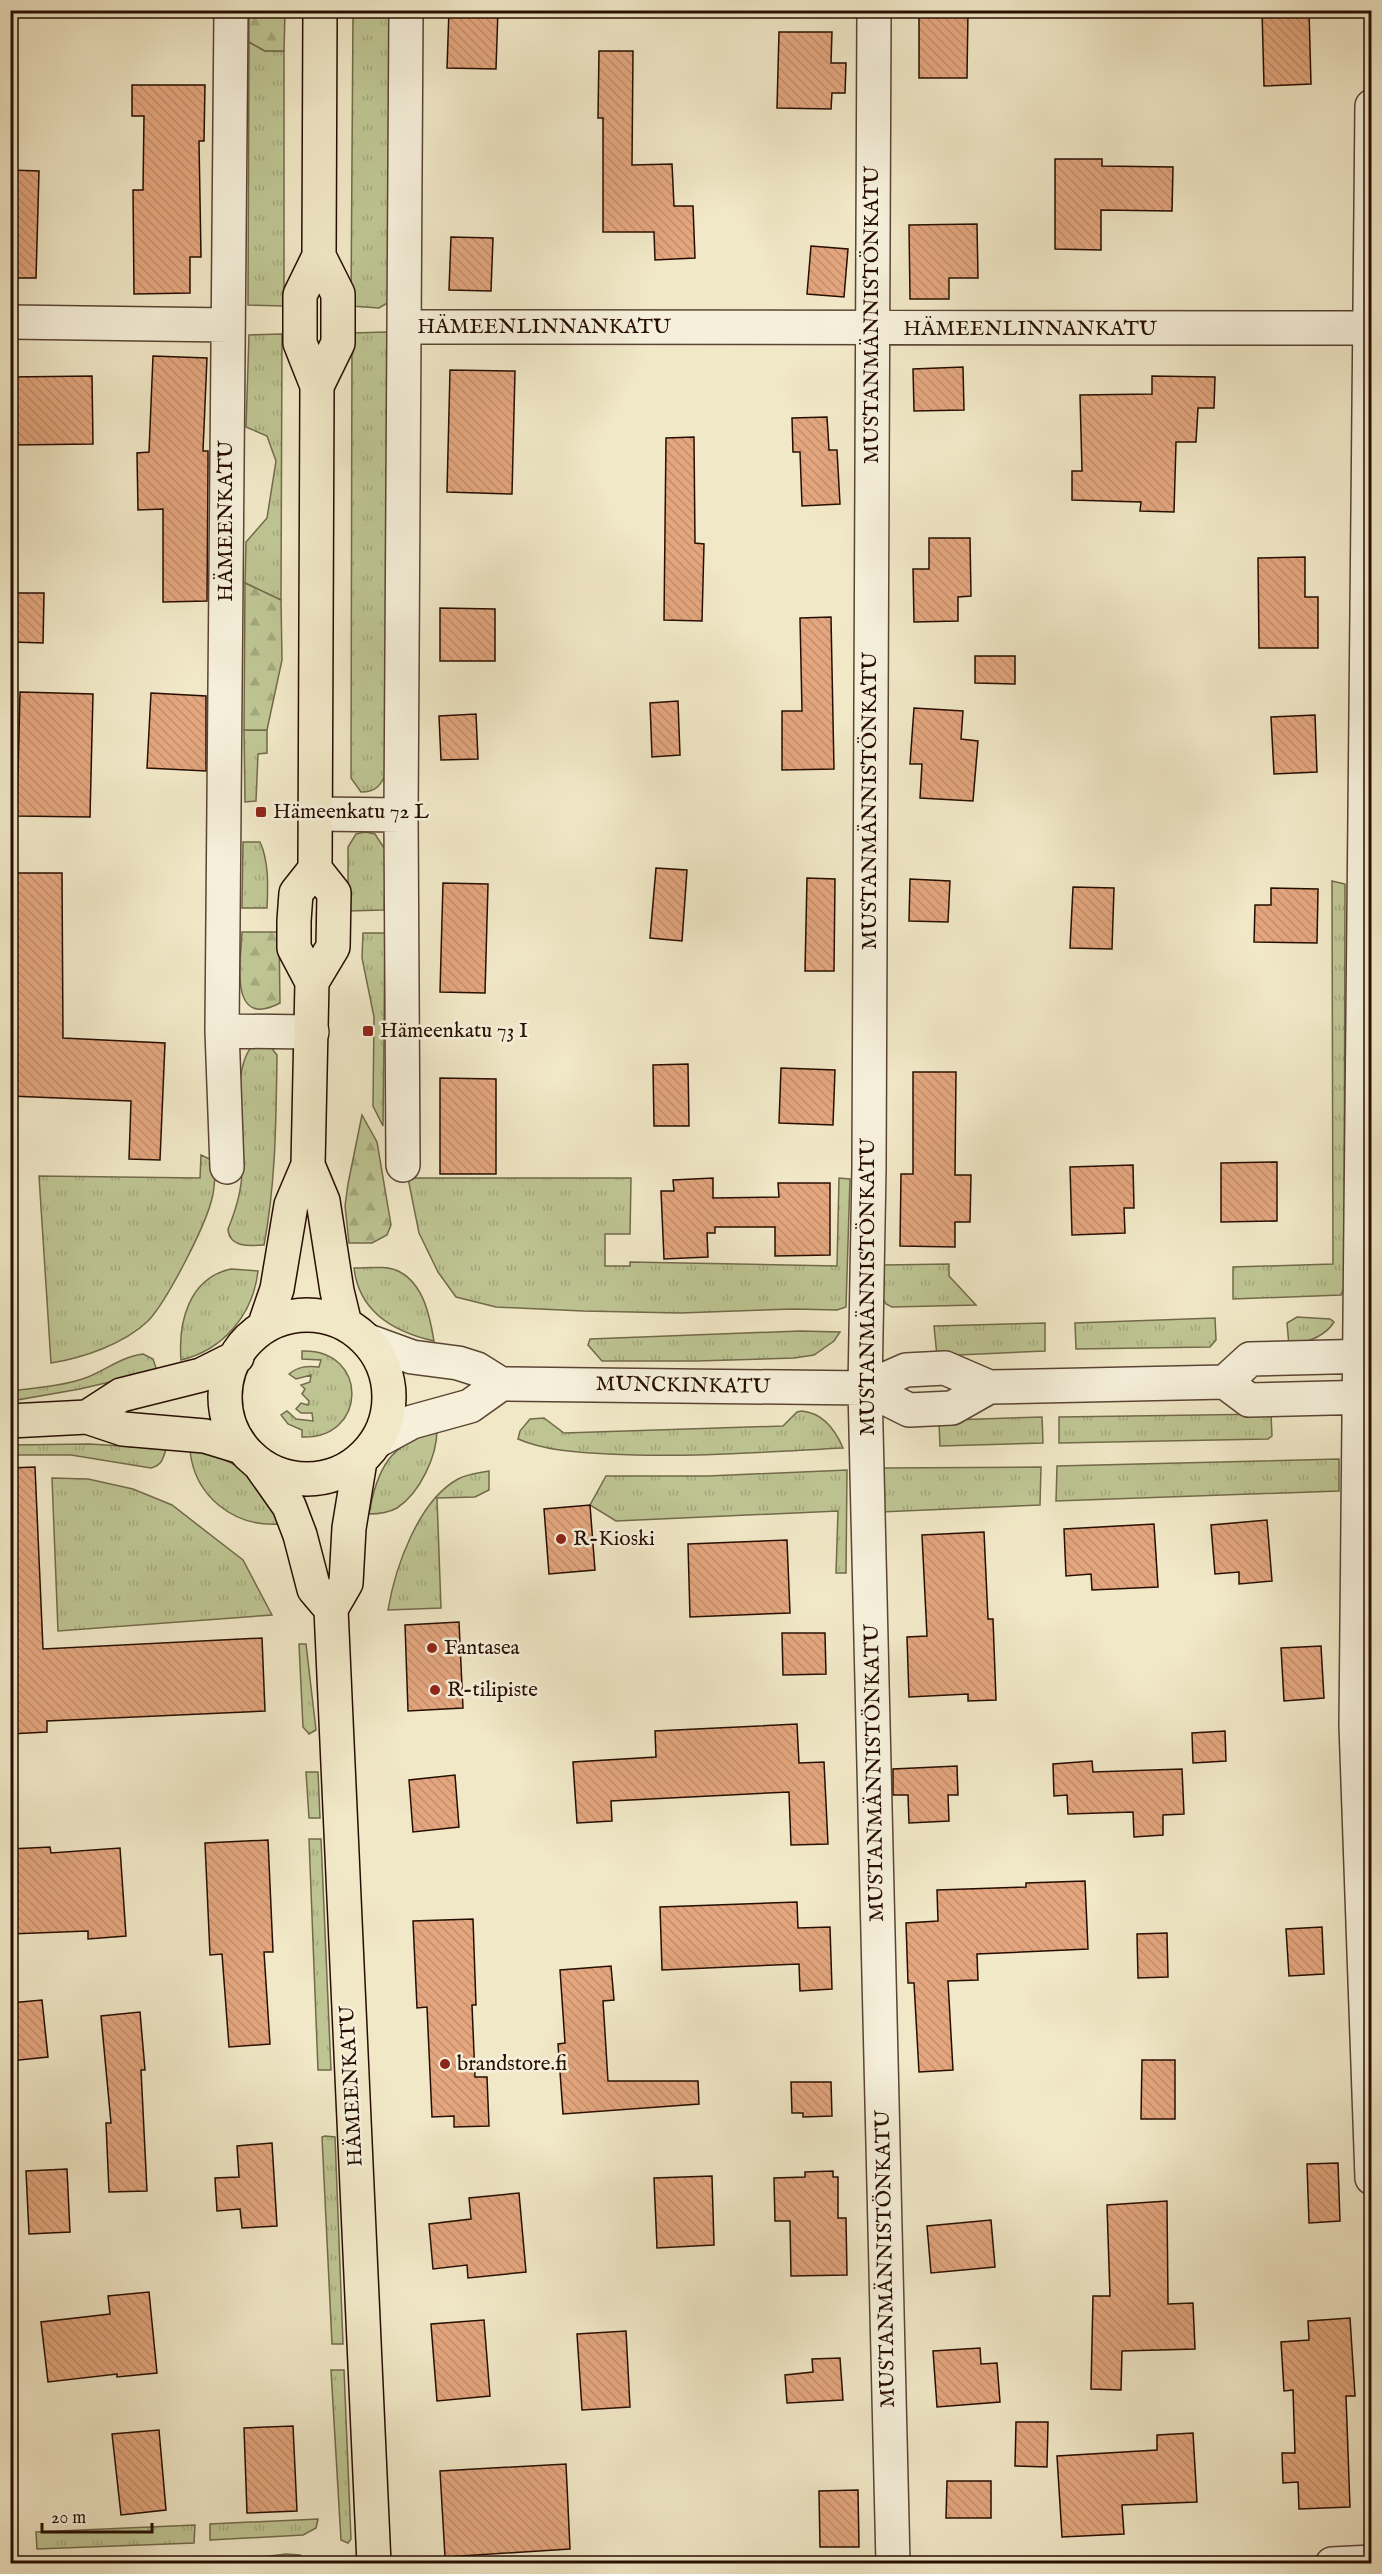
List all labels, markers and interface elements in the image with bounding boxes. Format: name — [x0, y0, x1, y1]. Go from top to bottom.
street label: MUSTANMÄNNISTÖNKATU — [858, 166, 886, 464]
street label: HÄMEENLINNANKATU — [417, 313, 671, 341]
street label: HÄMEENLINNANKATU — [903, 315, 1157, 343]
street label: HÄMEENKATU — [212, 440, 240, 602]
street label: MUSTANMÄNNISTÖNKATU — [856, 652, 884, 950]
place label: Hämeenkatu 72 L — [273, 799, 429, 826]
marker: Hämeenkatu 72 L — [254, 805, 268, 819]
place label: Hämeenkatu 73 I — [380, 1018, 528, 1045]
marker: Hämeenkatu 73 I — [361, 1024, 375, 1038]
street label: MUSTANMÄNNISTÖNKATU — [854, 1138, 882, 1436]
street label: MUNCKINKATU — [595, 1371, 771, 1401]
place label: R-Kioski — [573, 1526, 655, 1553]
marker: R-Kioski — [554, 1532, 568, 1546]
street label: MUSTANMÄNNISTÖNKATU — [858, 1624, 891, 1922]
place label: Fantasea — [444, 1635, 521, 1662]
marker: Fantasea — [425, 1641, 439, 1655]
place label: R-tilipiste — [447, 1677, 538, 1704]
marker: R-tilipiste — [428, 1683, 442, 1697]
street label: HÄMEENKATU — [333, 2005, 370, 2167]
place label: brandstore.fi — [457, 2051, 567, 2078]
marker: brandstore.fi — [438, 2057, 452, 2071]
street label: MUSTANMÄNNISTÖNKATU — [869, 2110, 902, 2408]
scale bar — [42, 2496, 152, 2534]
text: 20 m — [51, 2507, 86, 2530]

